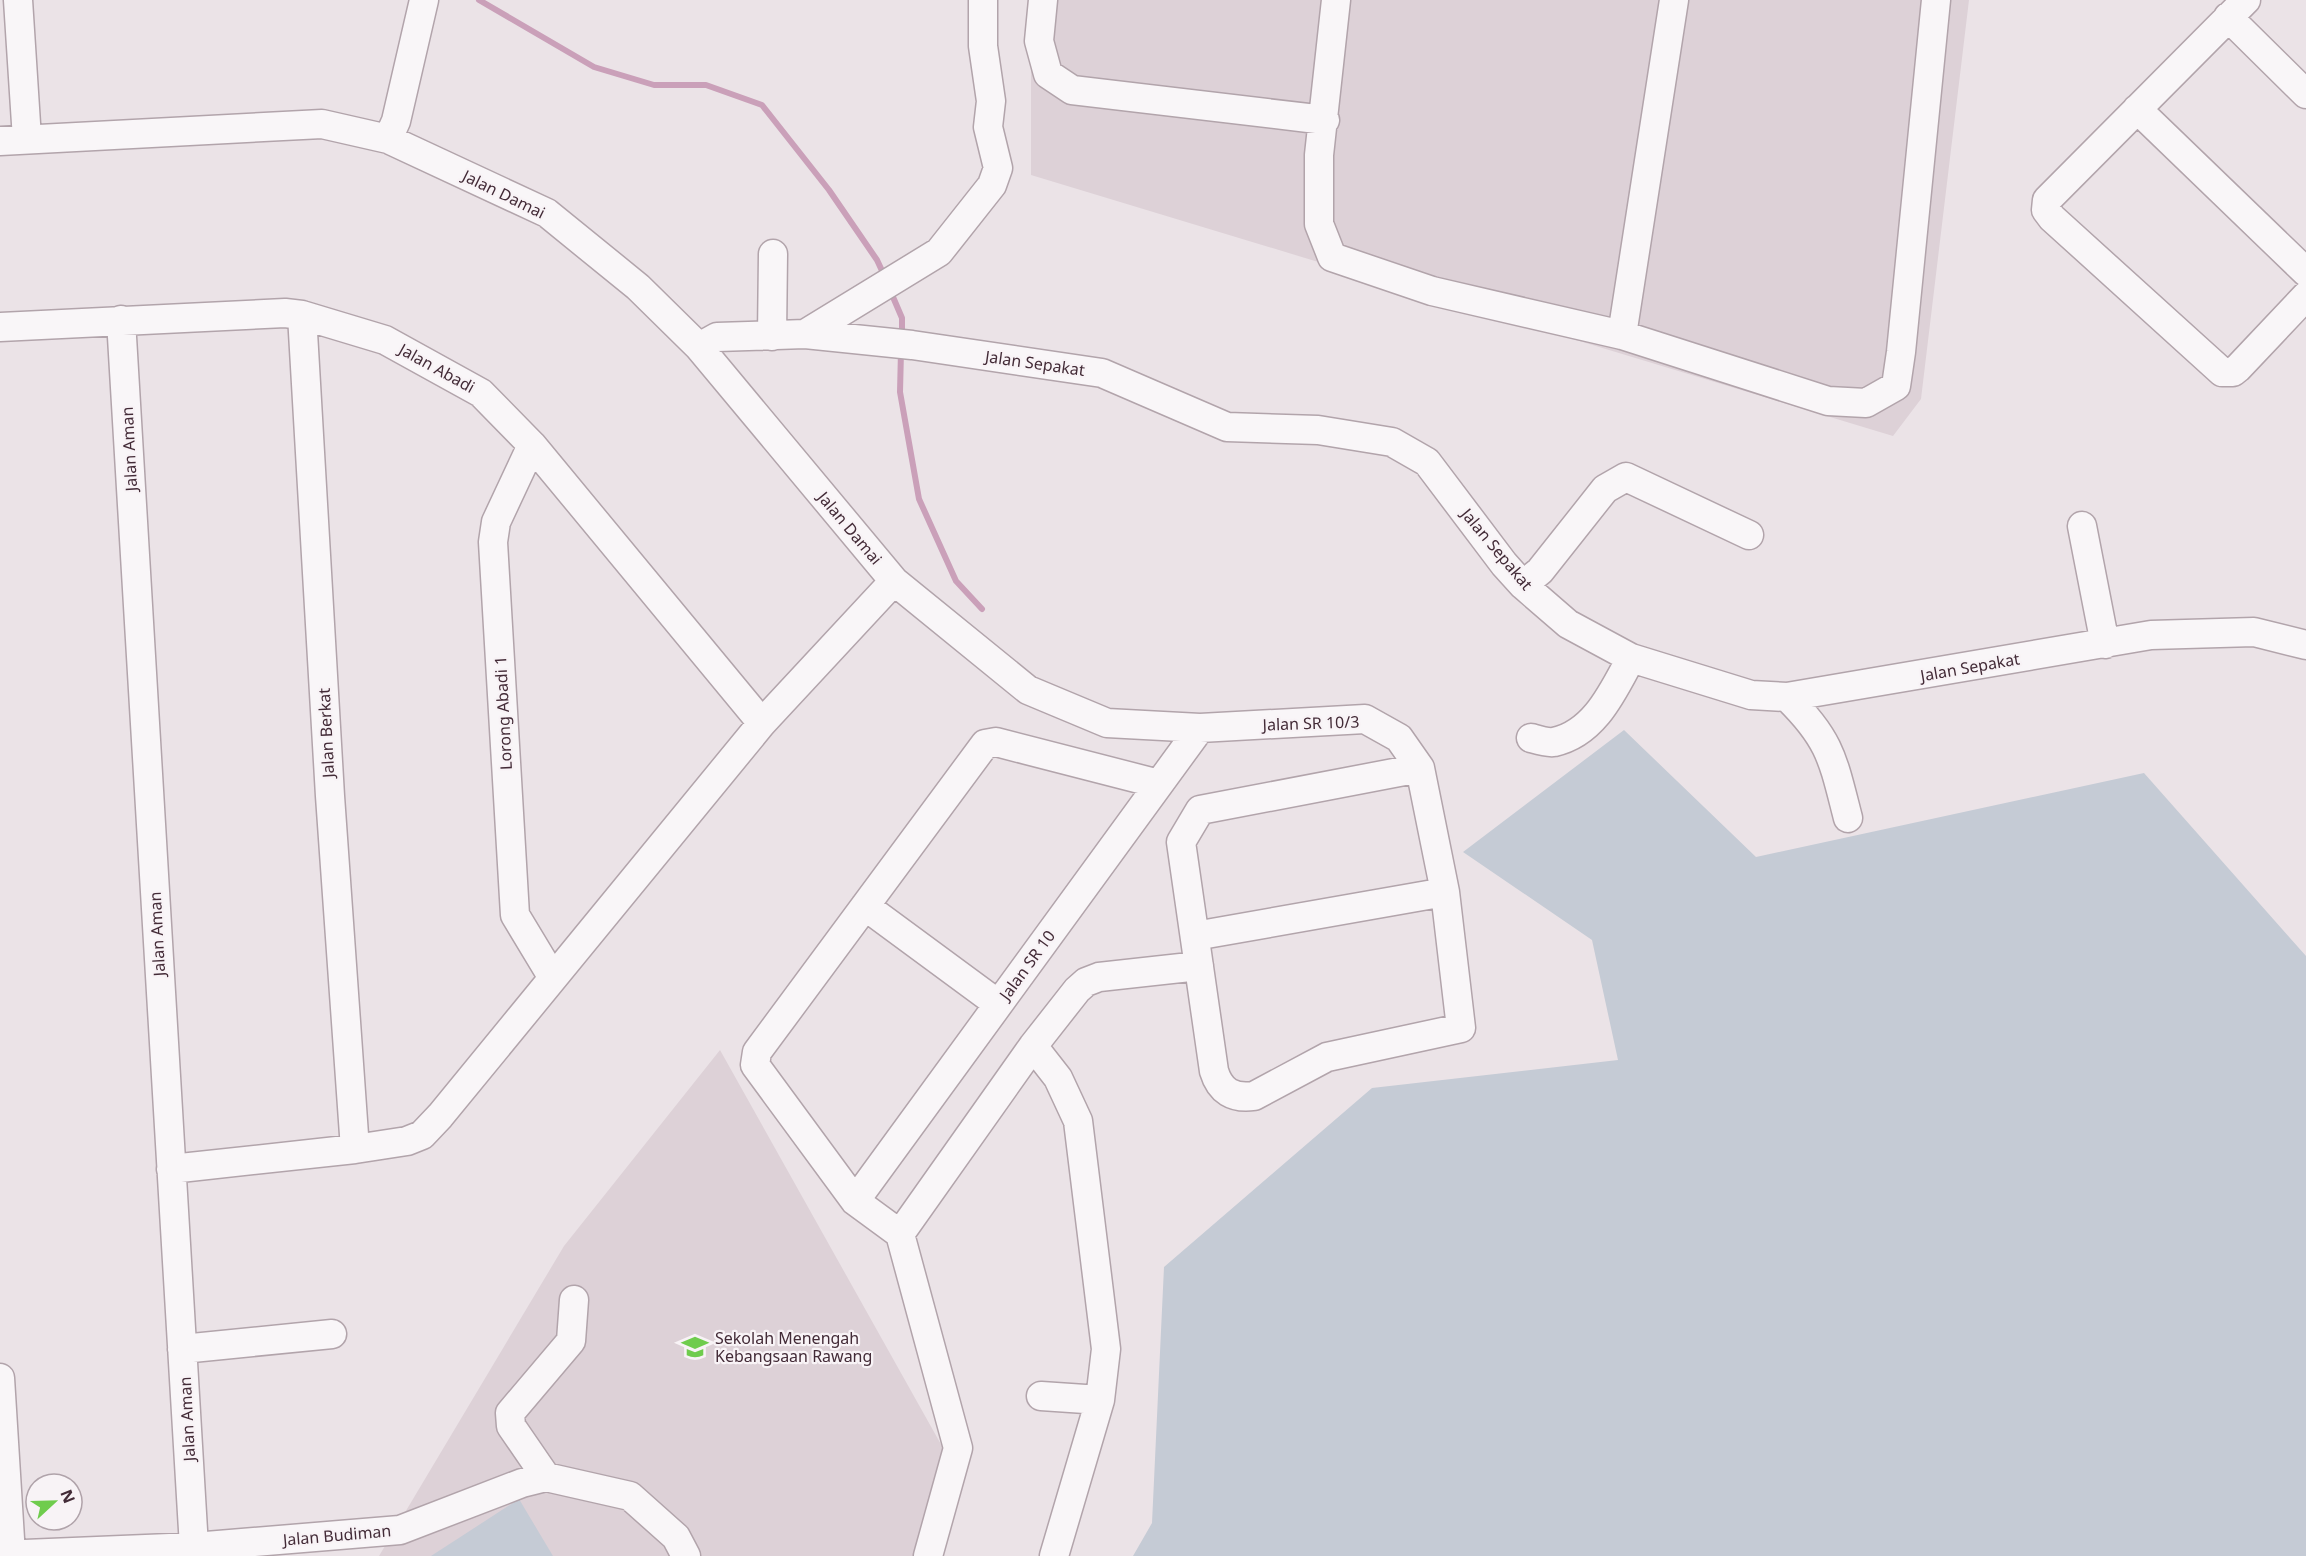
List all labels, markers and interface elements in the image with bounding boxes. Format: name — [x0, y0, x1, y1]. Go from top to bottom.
street label: Jalan Damai — [457, 164, 549, 223]
street label: Jalan Abadi — [393, 337, 479, 398]
street label: Jalan Sepakat — [982, 345, 1086, 381]
street label: Jalan Aman — [116, 406, 142, 494]
street label: Jalan Damai — [812, 485, 887, 569]
street label: Jalan Sepakat — [1455, 502, 1538, 595]
street label: Jalan Sepakat — [1917, 647, 2022, 687]
street label: Lorong Abadi 1 — [489, 655, 517, 771]
street label: Jalan Berkat — [313, 687, 339, 780]
street label: Jalan SR 10/3 — [1260, 710, 1360, 736]
street label: Jalan Aman — [144, 891, 170, 979]
street label: Jalan SR 10 — [993, 925, 1060, 1006]
place label: Sekolah Menengah Kebangsaan Rawang — [715, 1327, 872, 1367]
school or university icon: Sekolah Menengah Kebangsaan Rawang — [680, 1332, 710, 1362]
street label: Jalan Aman — [174, 1376, 200, 1464]
north arrow — [24, 1472, 84, 1532]
text: N — [55, 1486, 81, 1507]
street label: Jalan Budiman — [280, 1519, 392, 1551]

